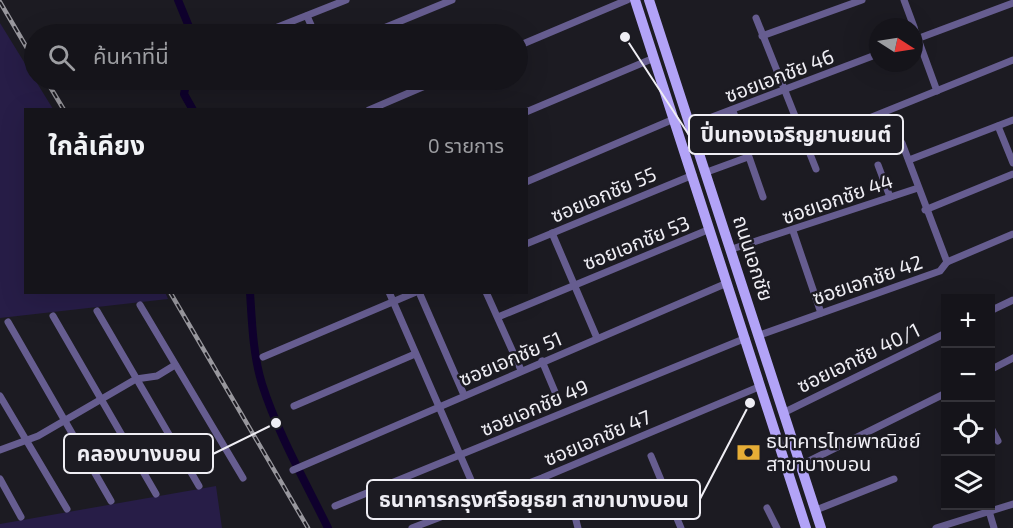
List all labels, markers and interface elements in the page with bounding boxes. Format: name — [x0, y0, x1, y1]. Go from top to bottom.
north arrow — [869, 18, 923, 72]
search box — [24, 24, 528, 90]
icon: search — [45, 41, 78, 74]
text: ค้นหาที่นี่ — [93, 42, 169, 68]
street label: ซอยเอกชัย 46 — [721, 43, 837, 107]
callout: ปิ่นทองเจริญยานยนต์ — [689, 115, 903, 154]
text: ปิ่นทองเจริญยานยนต์ — [700, 121, 891, 146]
text: ใกล้เคียง — [48, 129, 145, 160]
text: 0 รายการ — [428, 133, 504, 157]
street label: ซอยเอกชัย 55 — [547, 161, 659, 227]
street label: ซอยเอกชัย 44 — [778, 168, 896, 228]
street label: ซอยเอกชัย 53 — [579, 210, 693, 274]
street label: ถนนเอกชัย — [729, 212, 779, 304]
street label: ซอยเอกชัย 42 — [809, 249, 925, 309]
map controls — [941, 294, 995, 510]
button: + — [941, 294, 995, 348]
street label: ซอยเอกชัย 40/1 — [793, 317, 923, 397]
street label: ซอยเอกชัย 51 — [455, 326, 565, 390]
button: − — [941, 348, 995, 402]
street label: ซอยเอกชัย 49 — [476, 374, 592, 440]
button: locate — [941, 402, 995, 456]
street label: ซอยเอกชัย 47 — [540, 404, 654, 470]
place label: ธนาคารไทยพาณิชย์ สาขาบางบอน — [766, 428, 921, 475]
callout: คลองบางบอน — [64, 434, 213, 473]
bank icon: ธนาคารไทยพาณิชย์ สาขาบางบอน — [735, 439, 761, 465]
text: คลองบางบอน — [77, 440, 201, 465]
button: layers — [941, 456, 995, 510]
callout: ธนาคารกรุงศรีอยุธยา สาขาบางบอน — [367, 480, 700, 519]
text: ธนาคารกรุงศรีอยุธยา สาขาบางบอน — [379, 486, 689, 513]

